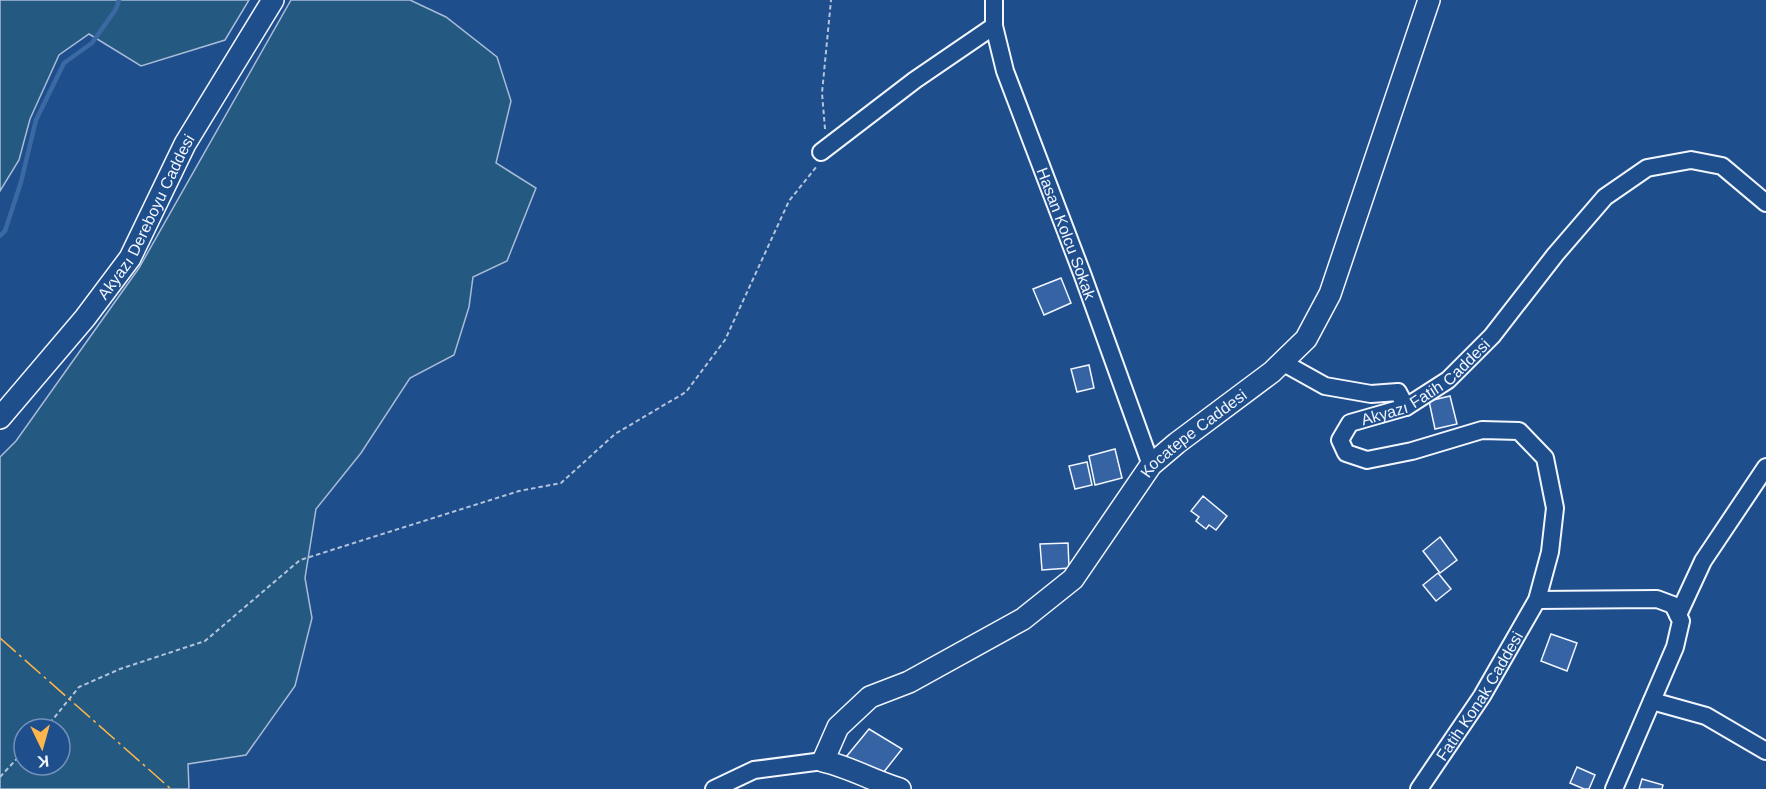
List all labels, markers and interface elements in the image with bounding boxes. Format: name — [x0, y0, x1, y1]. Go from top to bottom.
street label: Akyazı Dereboyu Caddesi — [94, 132, 198, 302]
street label: Hasan Kolcu Sokak — [1034, 165, 1099, 303]
street label: Akyazı Fatih Caddesi — [1359, 336, 1493, 428]
street label: Kocatepe Caddesi — [1137, 386, 1250, 481]
street label: Fatih Konak Caddesi — [1433, 629, 1526, 764]
north arrow — [12, 717, 72, 777]
text: K — [36, 752, 50, 770]

